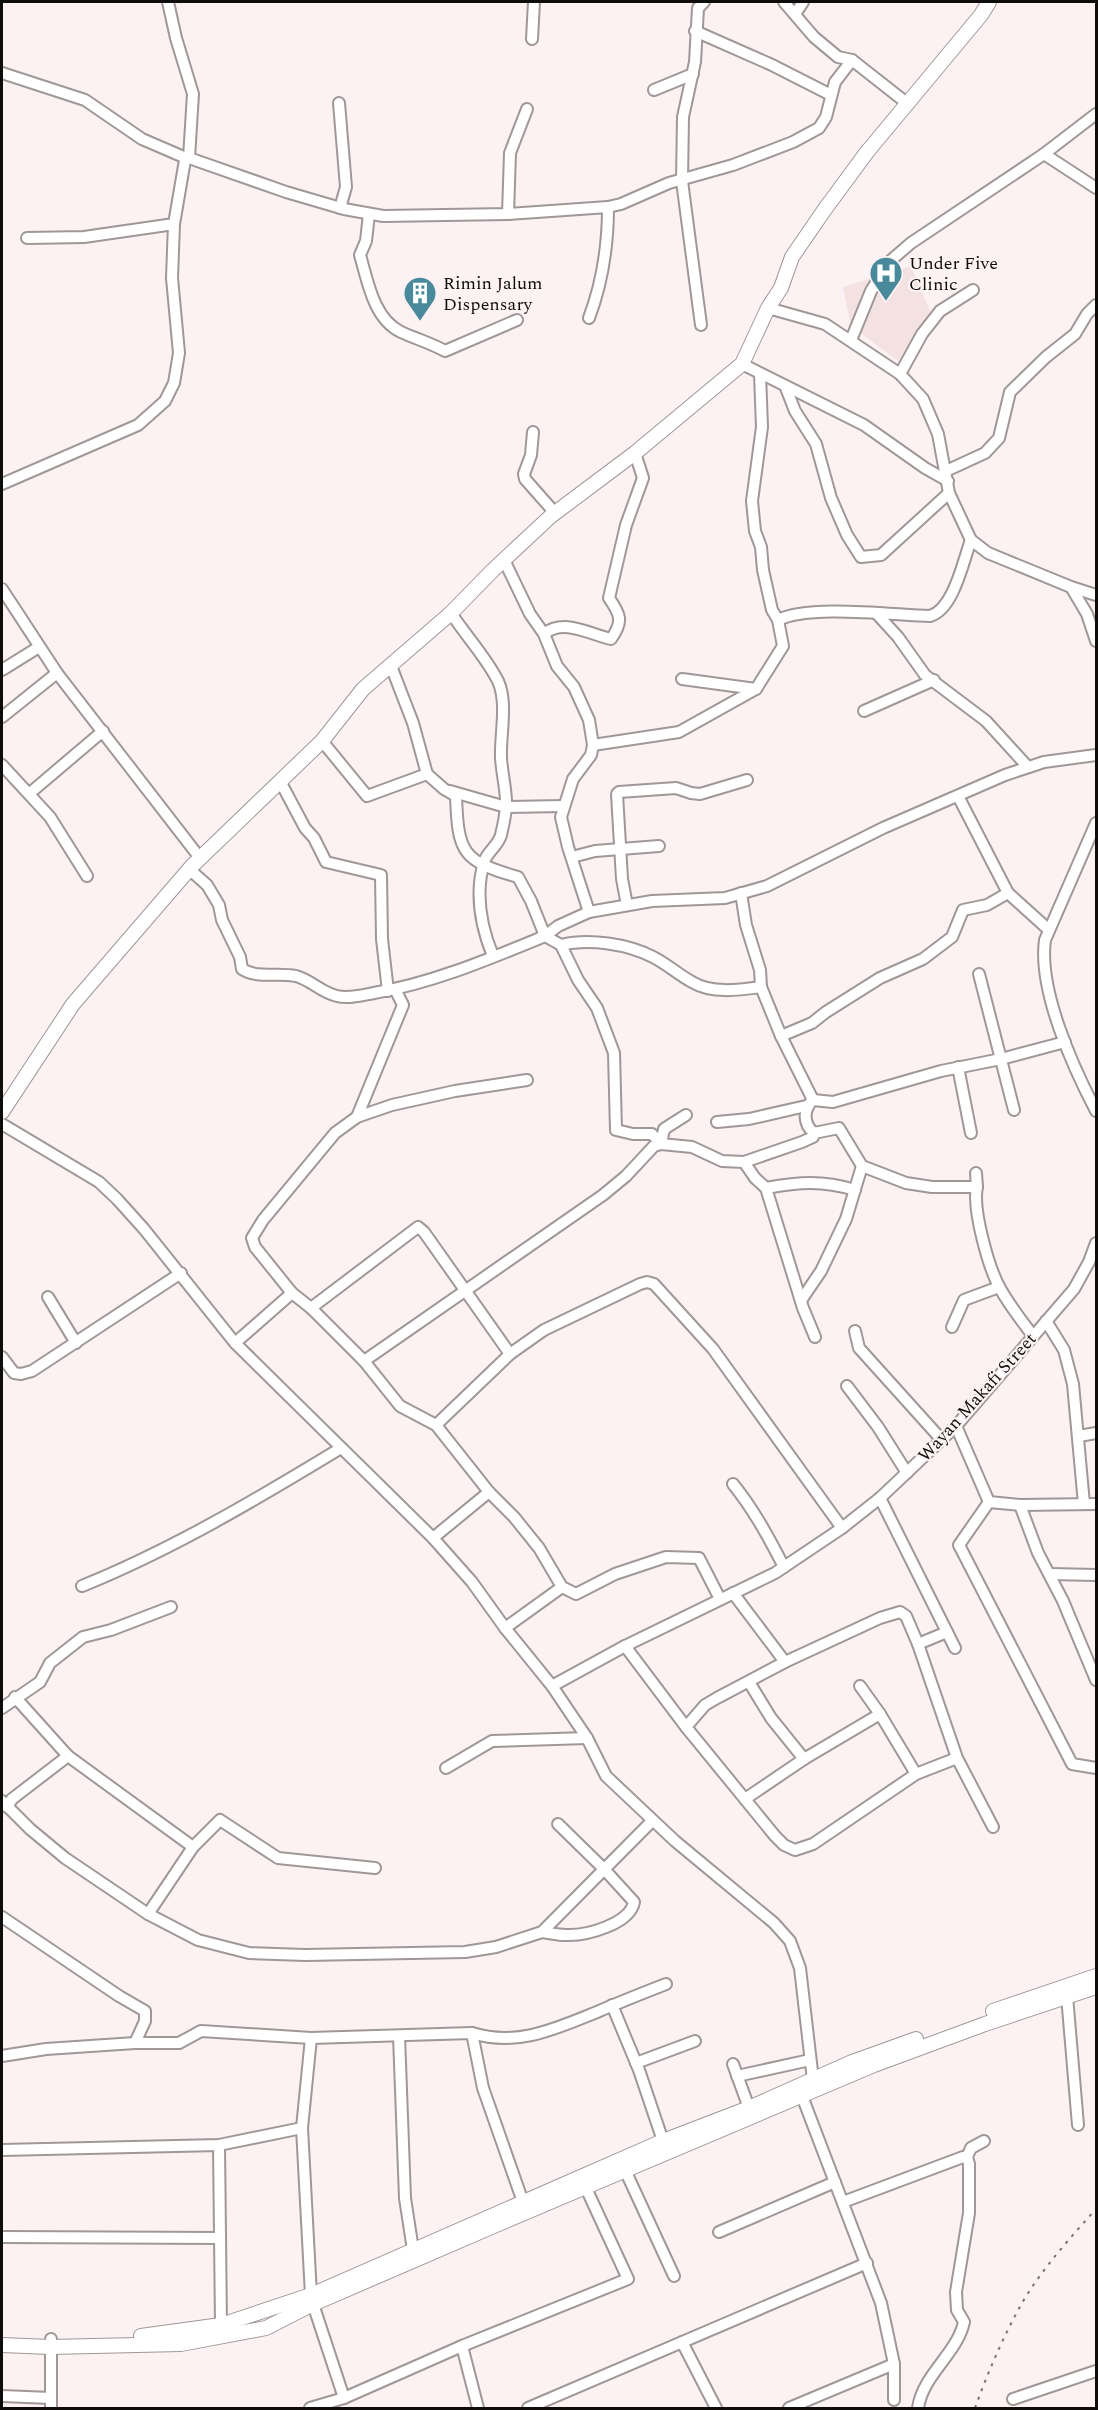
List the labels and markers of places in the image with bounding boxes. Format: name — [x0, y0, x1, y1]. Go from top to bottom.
place label: Under Five Clinic — [909, 250, 998, 298]
hospital icon: Under Five Clinic — [868, 255, 904, 302]
place label: Rimin Jalum Dispensary — [443, 270, 543, 318]
building icon: Rimin Jalum Dispensary — [402, 275, 438, 322]

